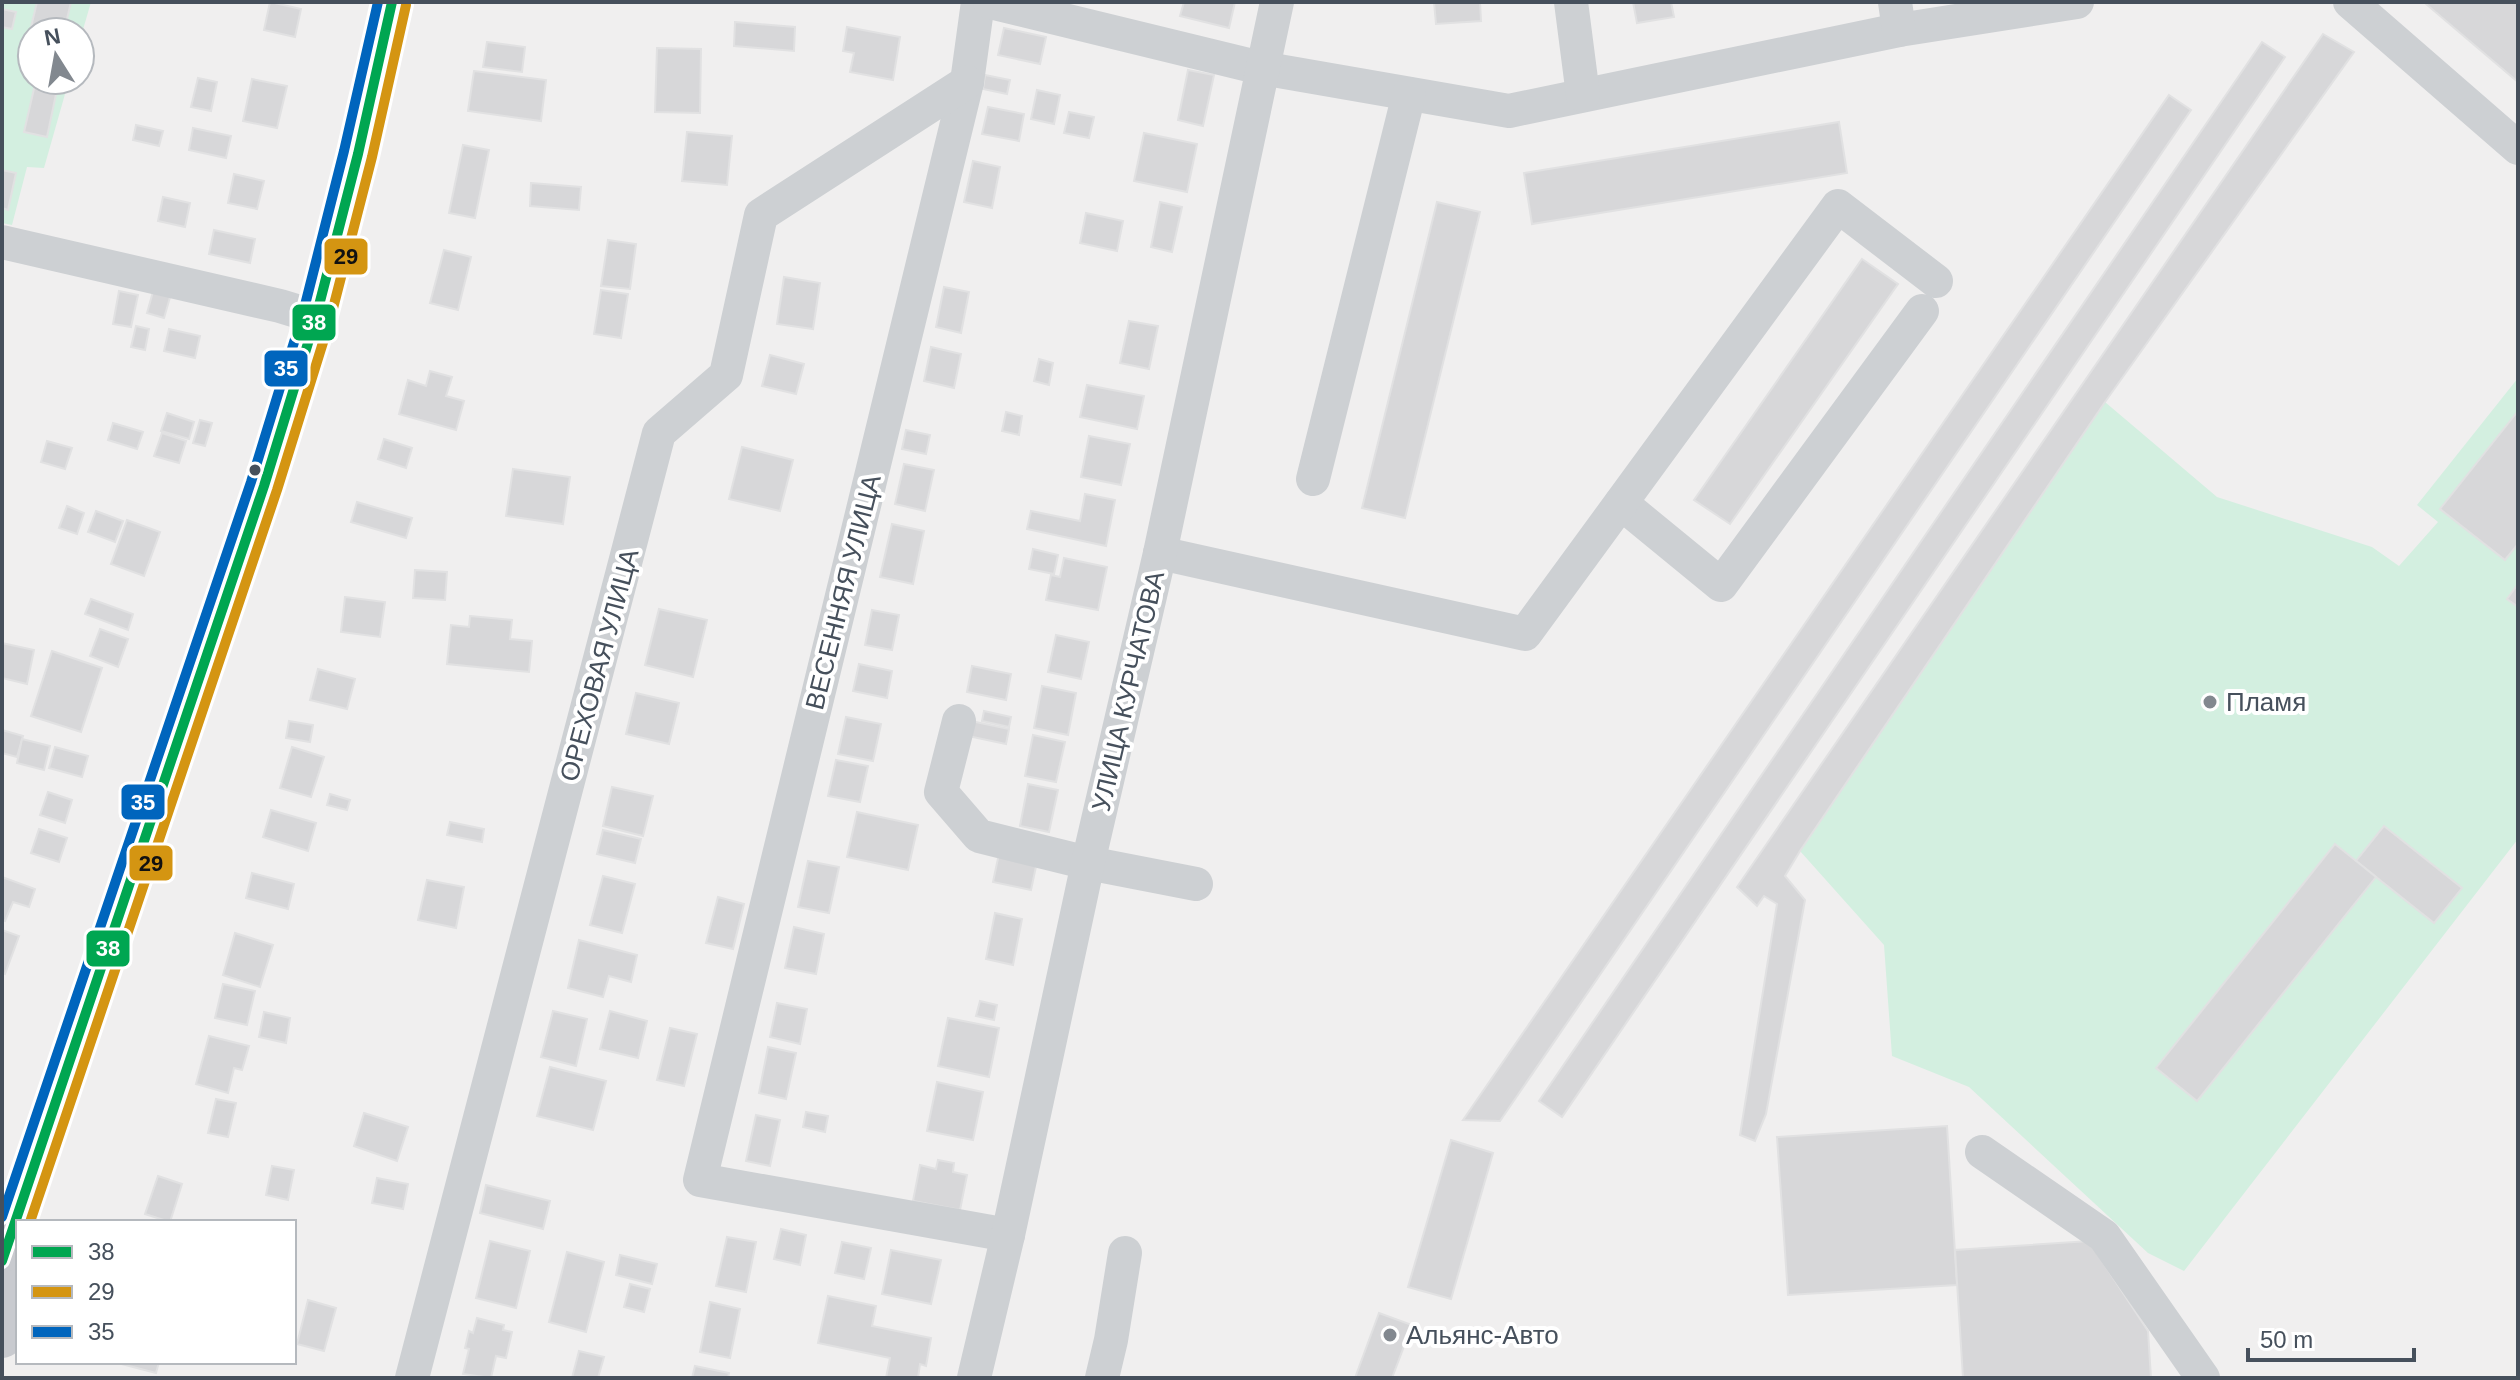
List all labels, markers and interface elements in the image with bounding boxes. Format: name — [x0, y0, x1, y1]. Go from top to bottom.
north arrow — [16, 16, 96, 96]
text: N — [42, 23, 62, 51]
line badge: 29 — [323, 237, 369, 276]
text: 29 — [334, 244, 358, 269]
line badge: 38 — [291, 303, 337, 342]
text: 38 — [302, 310, 326, 335]
line badge: 35 — [263, 349, 309, 388]
text: 35 — [274, 356, 298, 381]
unlabelled marker — [247, 462, 263, 478]
street label: ВЕСЕННЯЯ УЛИЦА — [799, 471, 887, 713]
street label: ОРЕХОВАЯ УЛИЦА — [554, 545, 645, 785]
street label: УЛИЦА КУРЧАТОВА — [1086, 567, 1170, 814]
place label: Пламя — [2226, 687, 2306, 717]
marker: Пламя — [2201, 693, 2219, 711]
line badge: 35 — [120, 783, 166, 821]
text: 35 — [131, 790, 155, 815]
line badge: 29 — [128, 844, 174, 882]
text: 29 — [139, 851, 163, 876]
line badge: 38 — [85, 929, 131, 968]
text: 38 — [96, 936, 120, 961]
legend — [16, 1220, 296, 1364]
text: 38 — [88, 1238, 115, 1265]
text: 29 — [88, 1278, 115, 1305]
scale bar — [2248, 1312, 2414, 1362]
text: 35 — [88, 1318, 115, 1345]
place label: Альянс-Авто — [1406, 1320, 1559, 1350]
marker: Альянс-Авто — [1381, 1326, 1399, 1344]
text: 50 m — [2260, 1326, 2313, 1353]

